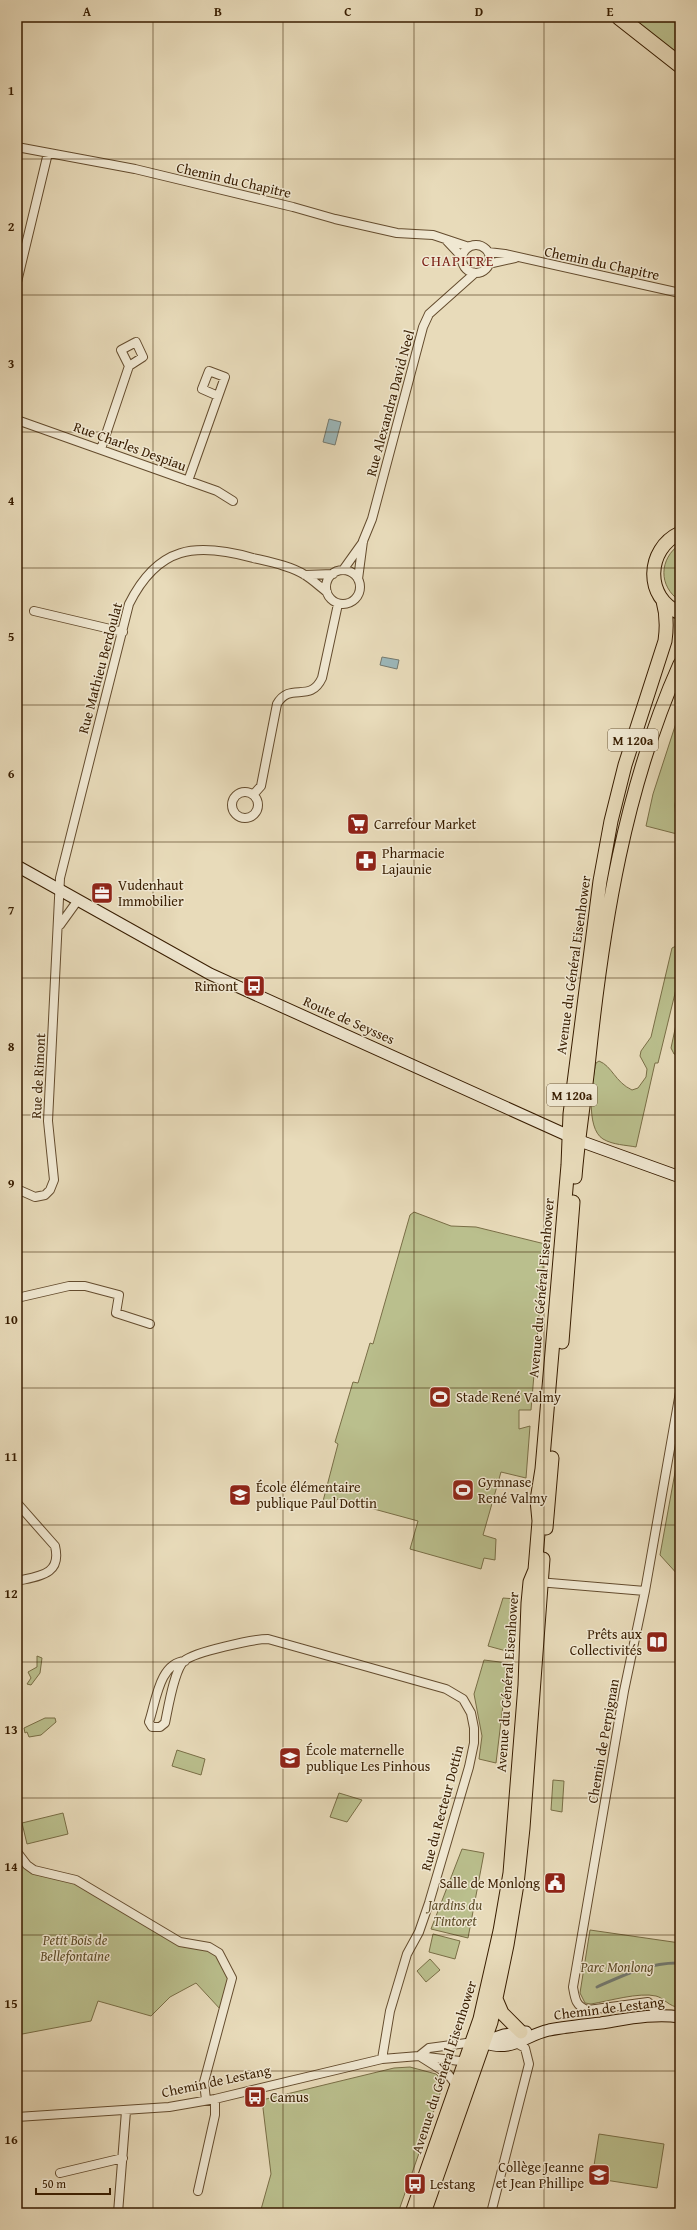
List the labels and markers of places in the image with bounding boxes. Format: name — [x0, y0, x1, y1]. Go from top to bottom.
supermarket icon: Carrefour Market — [345, 811, 371, 837]
place label: Carrefour Market — [374, 814, 476, 834]
place label: Pharmacie Lajaunie — [382, 843, 445, 879]
pharmacy icon: Pharmacie Lajaunie — [353, 848, 379, 874]
place label: Vudenhaut Immobilier — [118, 875, 184, 911]
office icon: Vudenhaut Immobilier — [89, 880, 115, 906]
bus stop icon: Rimont — [241, 973, 267, 999]
place label: Rimont — [195, 976, 238, 996]
sports icon: Stade René Valmy — [427, 1384, 453, 1410]
place label: Stade René Valmy — [456, 1387, 561, 1407]
place label: Gymnase René Valmy — [478, 1472, 547, 1508]
place label: École élémentaire publique Paul Dottin — [256, 1477, 377, 1513]
sports icon: Gymnase René Valmy — [450, 1477, 476, 1503]
school or university icon: École élémentaire publique Paul Dottin — [227, 1482, 253, 1508]
place label: Prêts aux Collectivités — [570, 1624, 643, 1660]
library icon: Prêts aux Collectivités — [644, 1629, 670, 1655]
place label: École maternelle publique Les Pinhous — [306, 1740, 430, 1776]
school or university icon: École maternelle publique Les Pinhous — [277, 1745, 303, 1771]
public building icon: Salle de Monlong — [542, 1870, 568, 1896]
place label: Salle de Monlong — [440, 1873, 540, 1893]
bus stop icon: Camus — [242, 2084, 268, 2110]
place label: Camus — [270, 2087, 309, 2107]
place label: Collège Jeanne et Jean Phillipe — [496, 2157, 584, 2193]
school or university icon: Collège Jeanne et Jean Phillipe — [586, 2162, 612, 2188]
bus stop icon: Lestang — [402, 2171, 428, 2197]
place label: Lestang — [430, 2174, 475, 2194]

